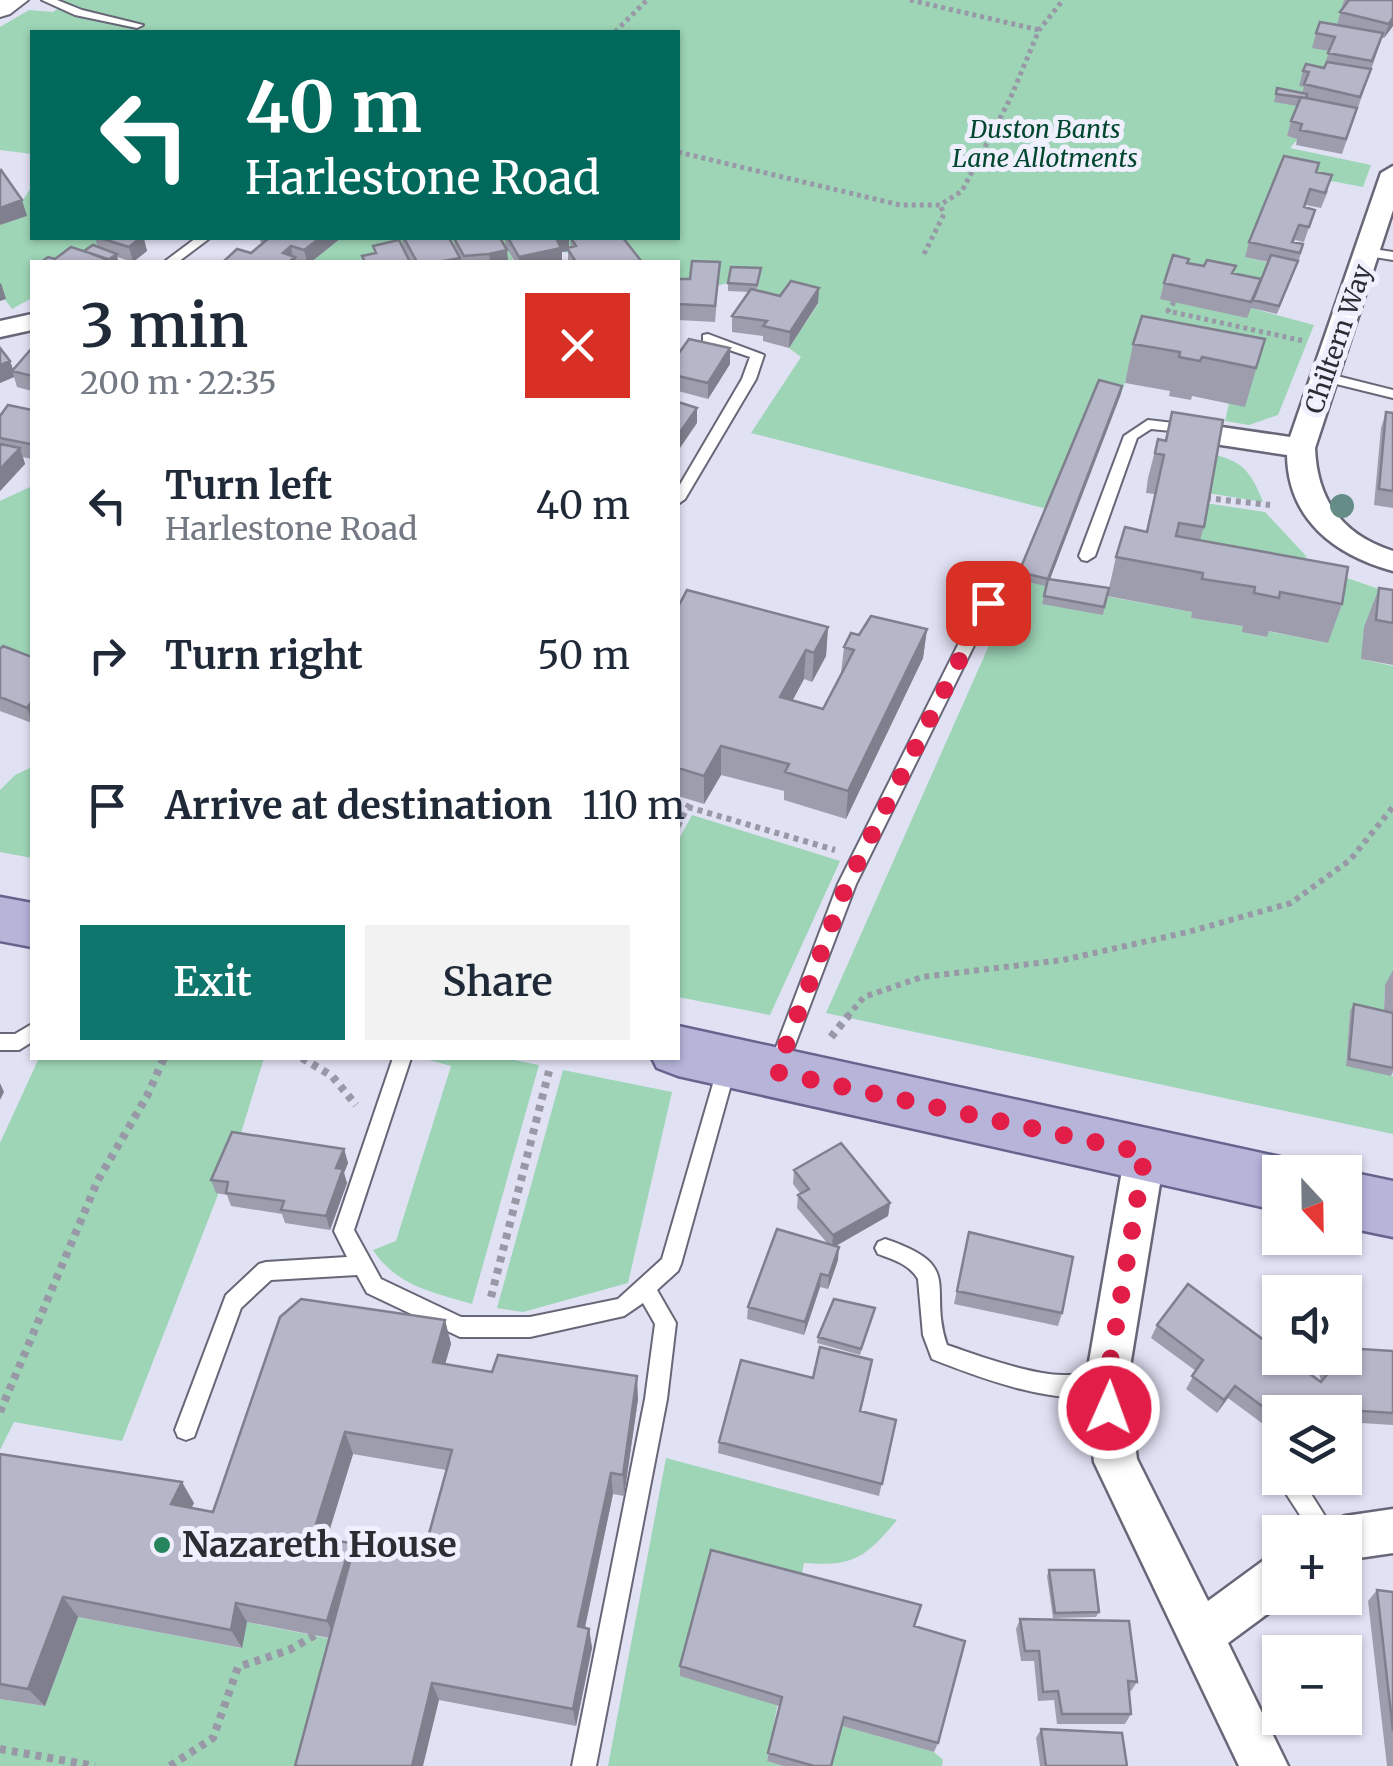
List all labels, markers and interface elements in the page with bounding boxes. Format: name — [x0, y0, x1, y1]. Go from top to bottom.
text: 40 m — [245, 63, 422, 151]
icon: left — [80, 70, 210, 200]
park label: Duston Bants Lane Allotments — [952, 113, 1138, 174]
text: Harlestone Road — [245, 150, 600, 206]
street label: Chiltern Way — [1298, 260, 1379, 418]
text: 3 min — [80, 288, 248, 363]
button: close — [525, 293, 630, 398]
text: 200 m · 22:35 — [80, 363, 277, 403]
text: Turn left — [165, 462, 332, 509]
icon: left — [80, 478, 135, 533]
text: 40 m — [536, 482, 630, 529]
text: Harlestone Road — [165, 509, 417, 549]
pin — [946, 561, 1031, 646]
icon: arrive — [961, 576, 1016, 631]
icon: right — [80, 628, 135, 683]
text: Turn right — [165, 632, 363, 679]
text: 50 m — [537, 632, 630, 679]
icon: arrive — [80, 778, 135, 833]
text: Arrive at destination — [165, 782, 552, 829]
text: 110 m — [582, 782, 685, 829]
button: Exit — [80, 925, 345, 1040]
button: Share — [365, 925, 630, 1040]
north arrow — [1262, 1155, 1362, 1255]
map controls — [1262, 1155, 1362, 1735]
button: sound — [1262, 1275, 1362, 1375]
position arrow — [1057, 1356, 1161, 1460]
button: layers — [1262, 1395, 1362, 1495]
button: + — [1262, 1515, 1362, 1615]
place label: Nazareth House — [182, 1523, 457, 1567]
marker: Nazareth House — [151, 1534, 173, 1556]
button: − — [1262, 1635, 1362, 1735]

